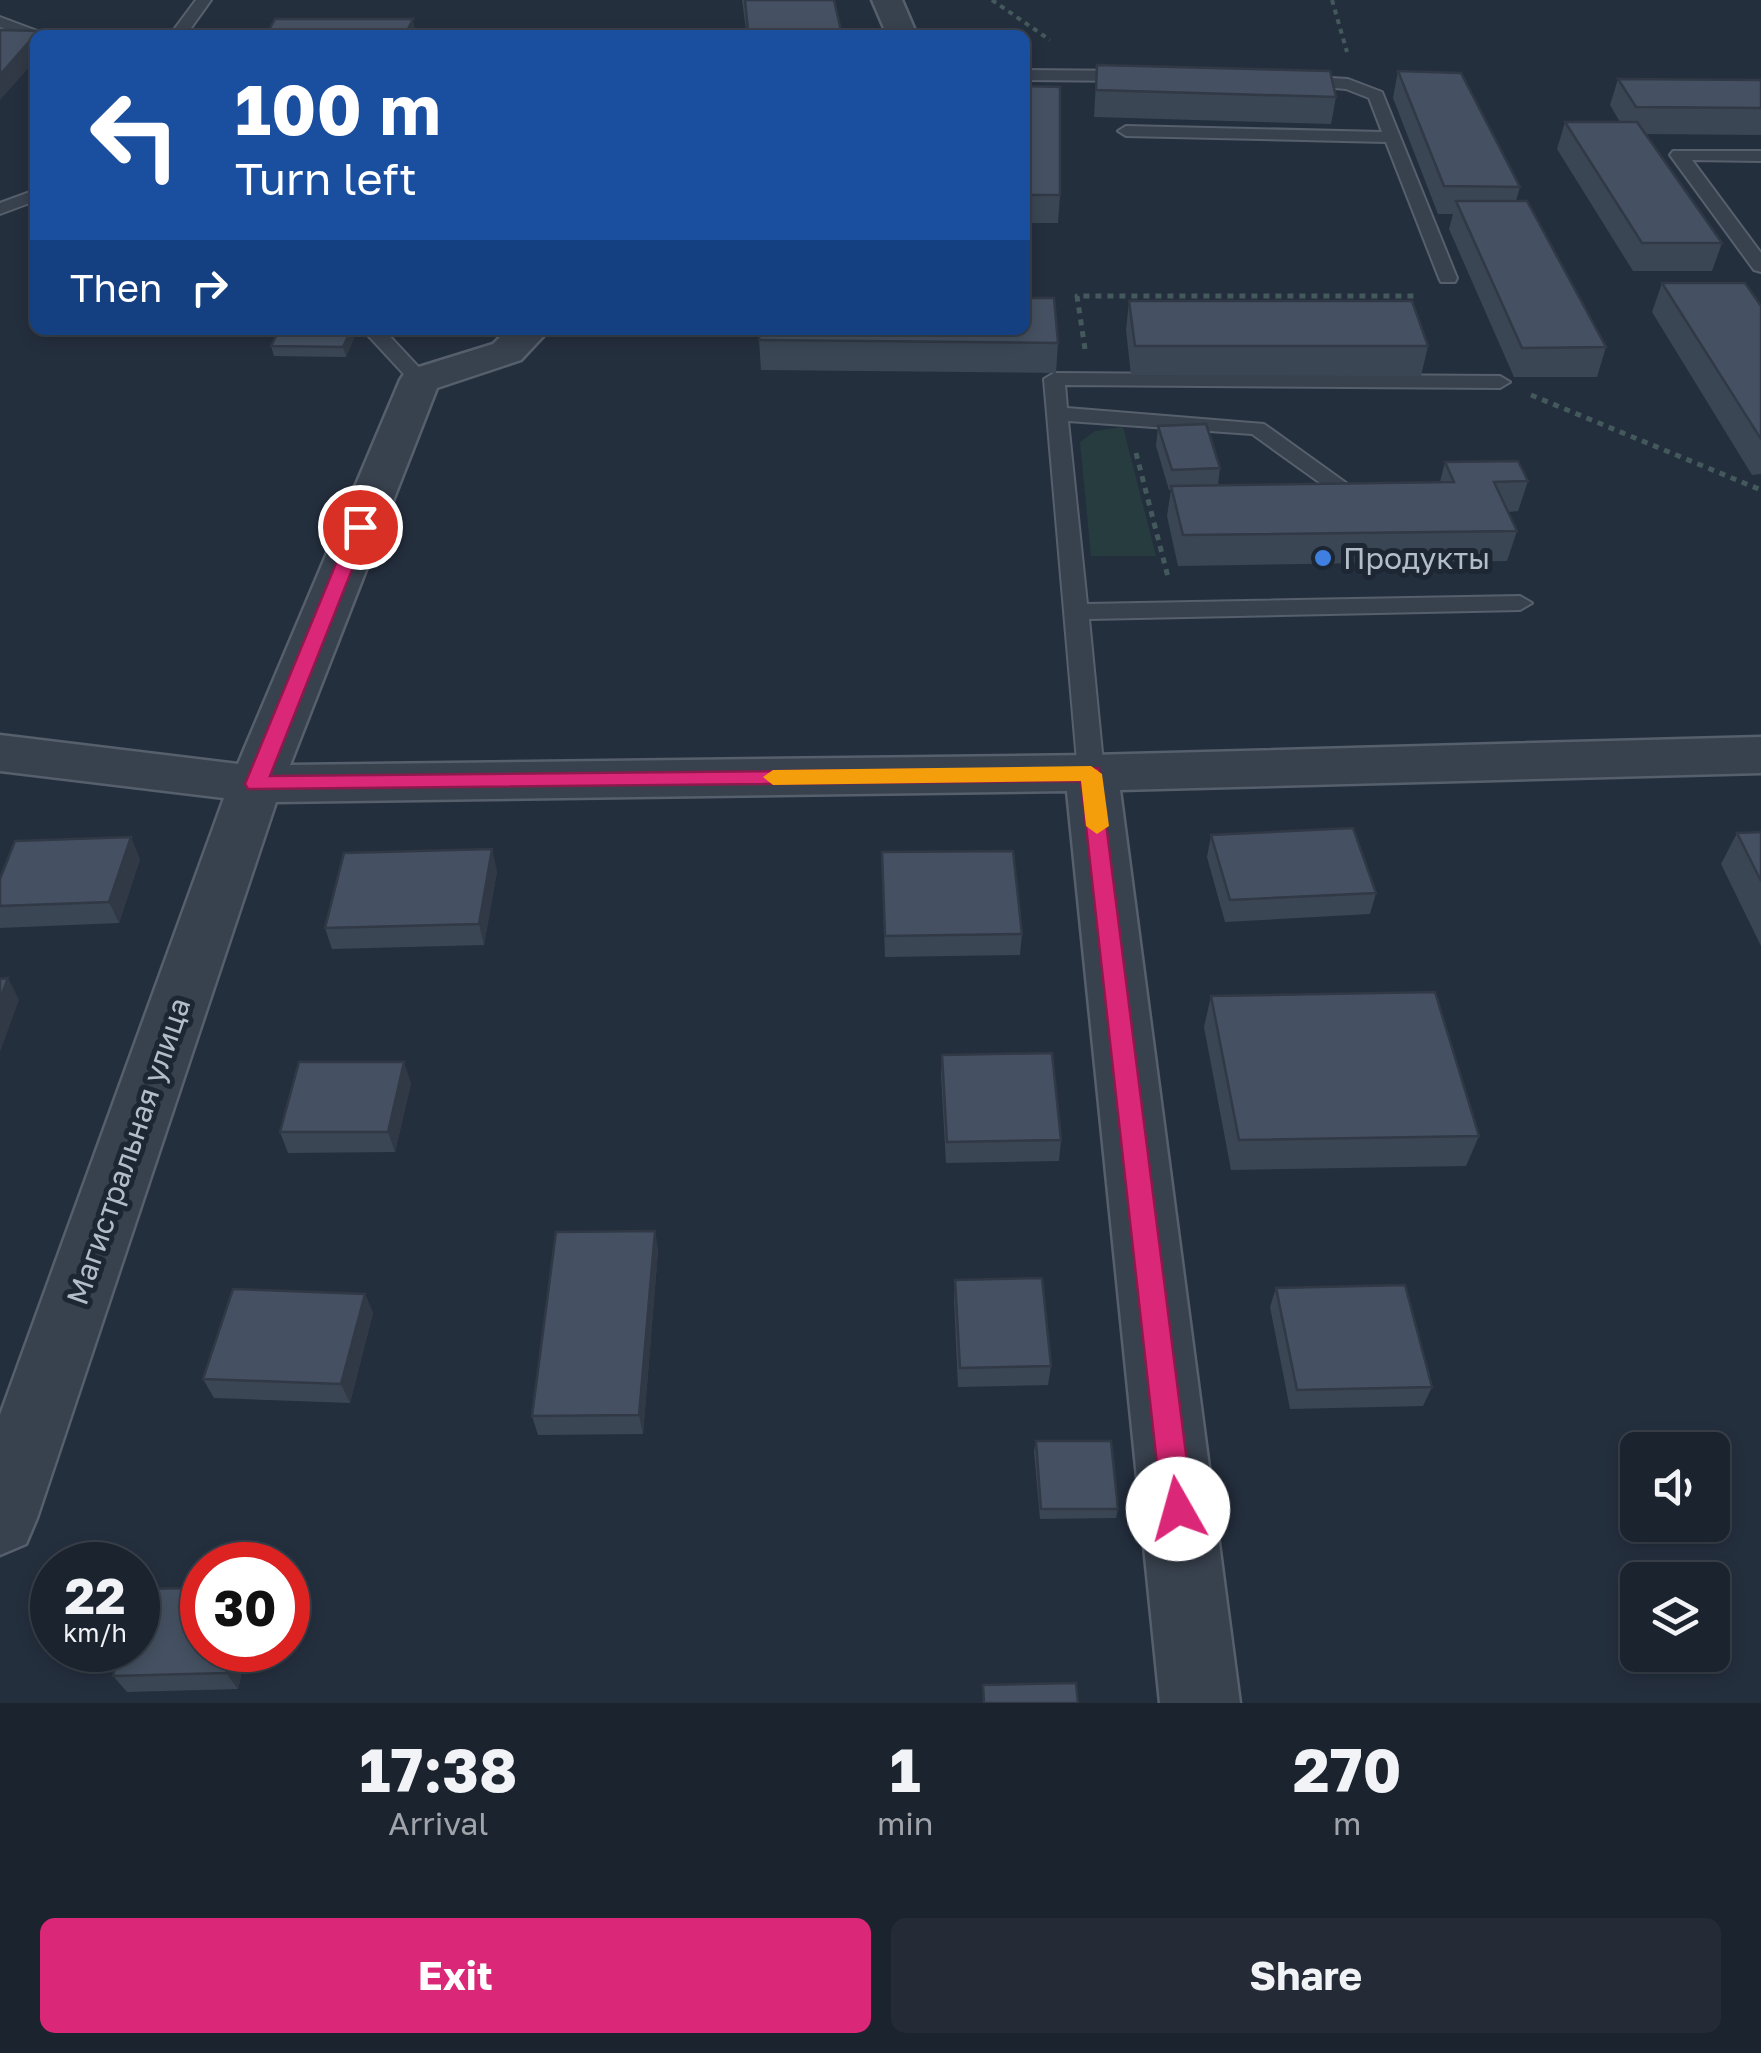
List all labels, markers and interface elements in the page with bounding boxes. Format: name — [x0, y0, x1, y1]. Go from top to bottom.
text: 100 m — [235, 66, 441, 150]
icon: left — [70, 70, 200, 200]
text: Turn left — [235, 151, 417, 205]
icon: right — [182, 260, 237, 315]
text: Then — [70, 265, 162, 310]
pin — [318, 485, 403, 570]
icon: arrive — [333, 500, 388, 555]
place label: Продукты — [1343, 540, 1490, 576]
marker: Продукты — [1312, 547, 1334, 569]
street label: Магистральная улица — [59, 993, 197, 1309]
map controls — [1620, 1432, 1730, 1672]
button: sound — [1620, 1432, 1730, 1542]
position arrow — [1126, 1457, 1230, 1561]
speed limit sign: 30 — [180, 1542, 310, 1672]
button: layers — [1620, 1562, 1730, 1672]
text: 22 — [64, 1565, 125, 1625]
text: km/h — [63, 1617, 127, 1648]
text: 17:38 — [360, 1733, 517, 1805]
text: 1 — [890, 1733, 921, 1805]
text: 270 — [1293, 1733, 1401, 1805]
text: Arrival — [388, 1804, 489, 1842]
text: min — [877, 1804, 934, 1842]
text: m — [1333, 1804, 1361, 1842]
button: Exit — [40, 1918, 871, 2033]
button: Share — [891, 1918, 1721, 2033]

